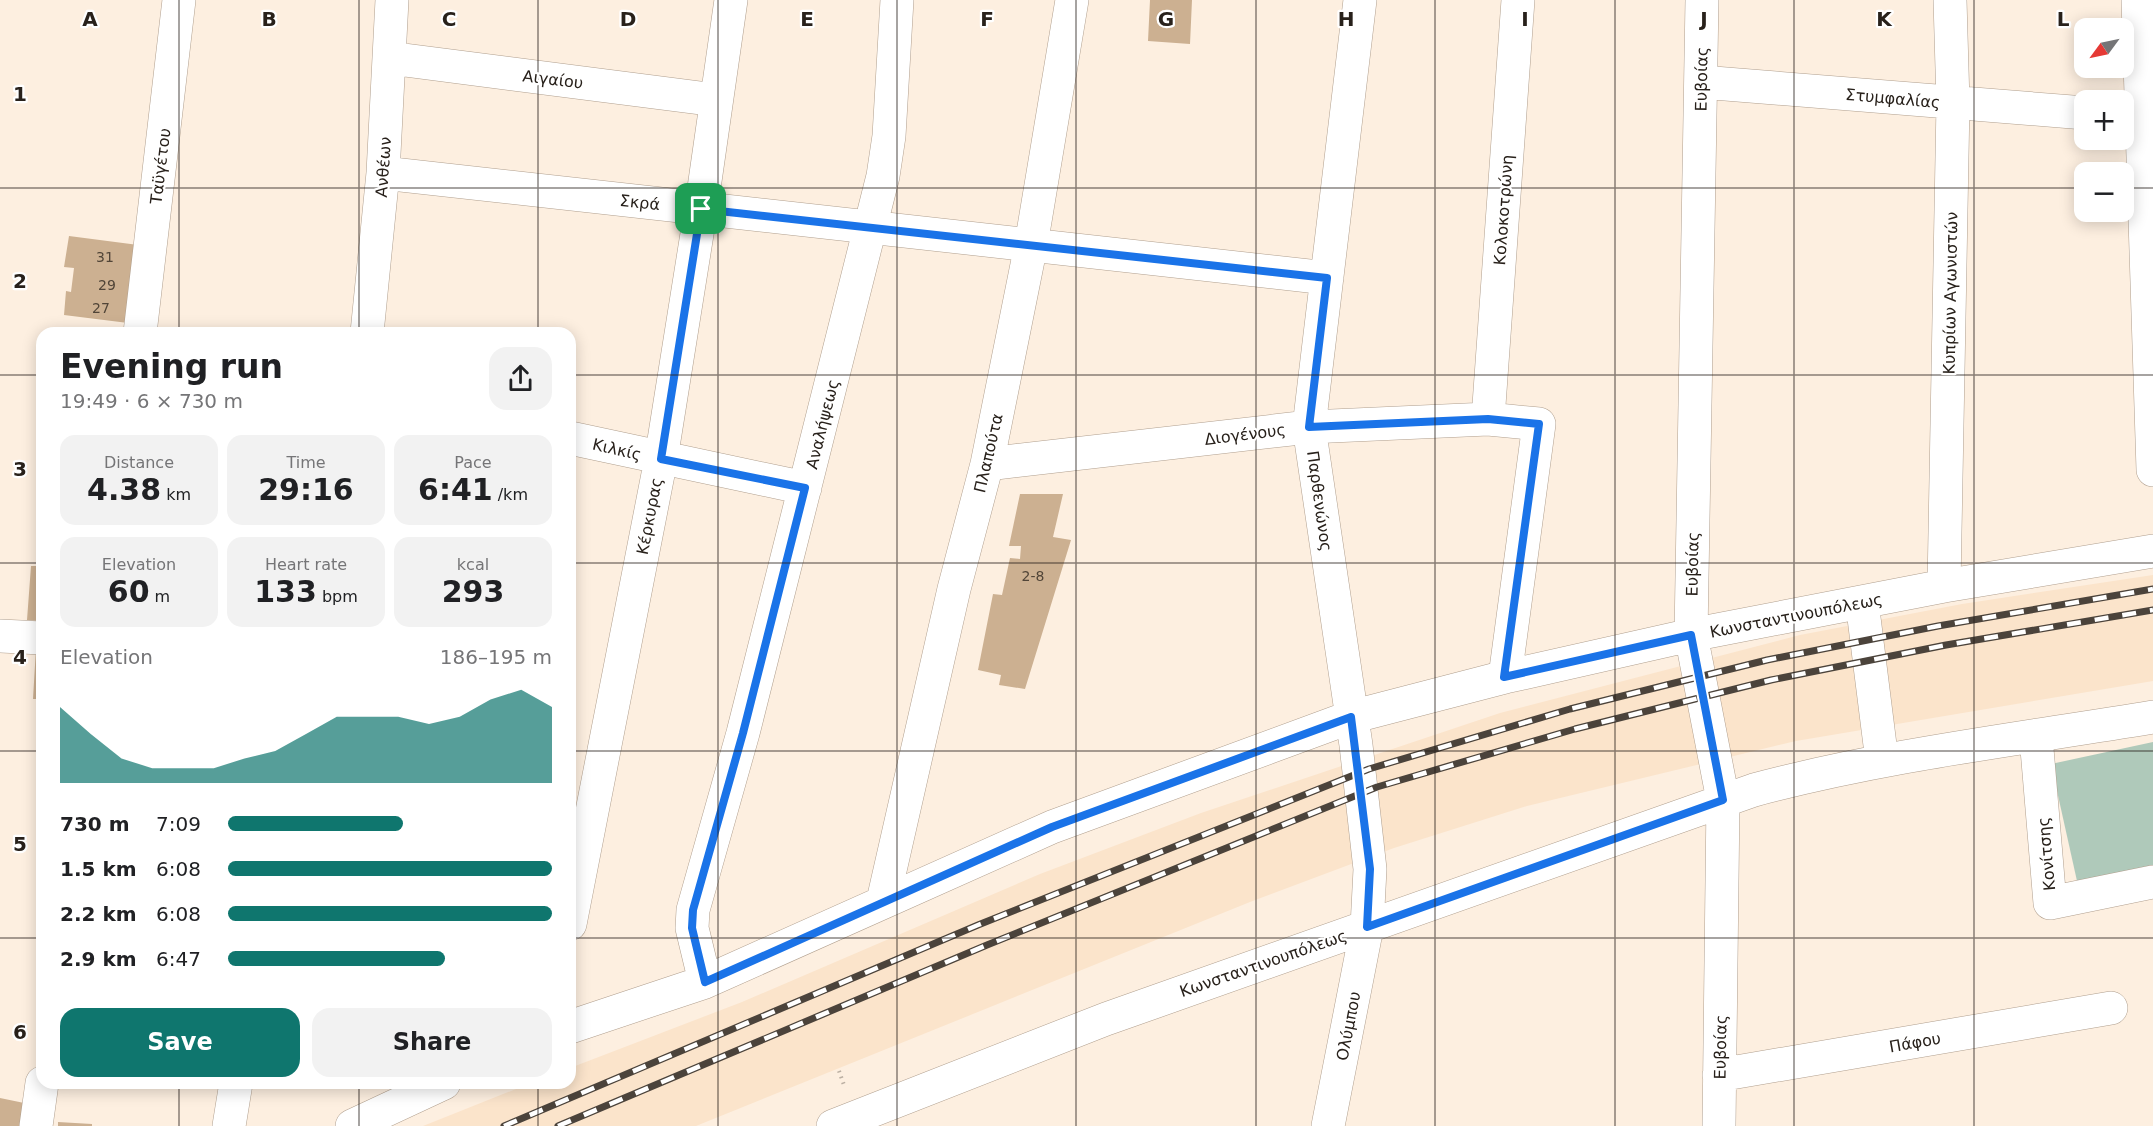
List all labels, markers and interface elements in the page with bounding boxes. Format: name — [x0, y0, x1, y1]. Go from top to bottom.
text: A — [82, 7, 98, 31]
text: B — [261, 7, 277, 31]
text: C — [442, 7, 456, 31]
text: D — [620, 7, 636, 31]
text: E — [800, 7, 814, 31]
text: F — [980, 7, 994, 31]
text: G — [1158, 7, 1174, 31]
text: H — [1338, 7, 1354, 31]
text: I — [1521, 7, 1529, 31]
text: J — [1698, 7, 1708, 31]
text: K — [1876, 7, 1893, 31]
text: L — [2057, 7, 2070, 31]
north arrow — [2074, 18, 2134, 78]
map controls — [2074, 18, 2134, 222]
street label: Ευβοίας — [1691, 46, 1712, 112]
street label: Αιγαίου — [522, 66, 584, 93]
text: 1 — [13, 82, 27, 106]
street label: Στυμφαλίας — [1845, 85, 1941, 112]
button: + — [2074, 90, 2134, 150]
street label: Ταϋγέτου — [146, 127, 175, 206]
street label: Ανθέων — [372, 136, 395, 198]
street label: Κολοκοτρώνη — [1490, 154, 1517, 266]
button: − — [2074, 162, 2134, 222]
pin — [675, 183, 726, 234]
street label: Σκρά — [619, 191, 661, 214]
icon: arrive — [684, 192, 717, 225]
street label: Κυπρίων Αγωνιστών — [1940, 211, 1961, 374]
house number: 31 — [96, 249, 114, 265]
text: 2 — [13, 269, 27, 293]
house number: 29 — [98, 277, 116, 293]
house number: 27 — [92, 300, 110, 316]
text: Evening run — [60, 347, 283, 386]
button: share — [489, 347, 552, 410]
street label: Αναλήψεως — [802, 377, 843, 471]
text: 19:49 · 6 × 730 m — [60, 389, 243, 413]
street label: Πλαπούτα — [970, 412, 1007, 495]
street label: Διογένους — [1203, 420, 1287, 449]
street label: Κιλκίς — [591, 435, 643, 464]
street label: Παρθενώνος — [1303, 449, 1336, 553]
text: Distance — [104, 453, 174, 472]
text: Time — [286, 453, 326, 472]
text: Pace — [454, 453, 492, 472]
text: 3 — [13, 457, 27, 481]
text: 4.38 — [87, 472, 161, 507]
text: 29:16 — [258, 472, 354, 507]
text: 6:41 — [418, 472, 493, 507]
street label: Κέρκυρας — [633, 476, 666, 556]
text: km — [161, 485, 191, 504]
text: /km — [493, 485, 528, 504]
street label: Ευβοίας — [1682, 531, 1703, 597]
text: Elevation — [102, 555, 176, 574]
text: Heart rate — [265, 555, 347, 574]
text: kcal — [457, 555, 489, 574]
house number: 2-8 — [1022, 568, 1044, 584]
text: 60 — [108, 574, 150, 609]
text: 133 — [254, 574, 317, 609]
text: 293 — [442, 574, 504, 609]
text: m — [150, 587, 170, 606]
text: bpm — [317, 587, 358, 606]
street label: Κωνσταντινουπόλεως — [1708, 589, 1884, 642]
text: 4 — [13, 645, 27, 669]
text: Elevation — [60, 645, 153, 669]
text: 186–195 m — [440, 645, 552, 669]
text: 730 m — [60, 812, 130, 836]
text: 7:09 — [156, 812, 201, 836]
street label: Κονίτσης — [2034, 816, 2059, 892]
text: 5 — [13, 832, 27, 856]
text: 1.5 km — [60, 857, 137, 881]
text: 6:08 — [156, 857, 201, 881]
text: 2.2 km — [60, 902, 137, 926]
text: 6:08 — [156, 902, 201, 926]
street label: Κωνσταντινουπόλεως — [1177, 926, 1349, 1001]
text: 2.9 km — [60, 947, 137, 971]
text: 6:47 — [156, 947, 201, 971]
street label: Ολύμπου — [1332, 990, 1365, 1062]
button: Save — [60, 1008, 300, 1077]
button: Share — [312, 1008, 552, 1077]
street label: Ευβοίας — [1710, 1014, 1731, 1080]
text: 6 — [13, 1020, 27, 1044]
street label: Πάφου — [1888, 1029, 1942, 1056]

